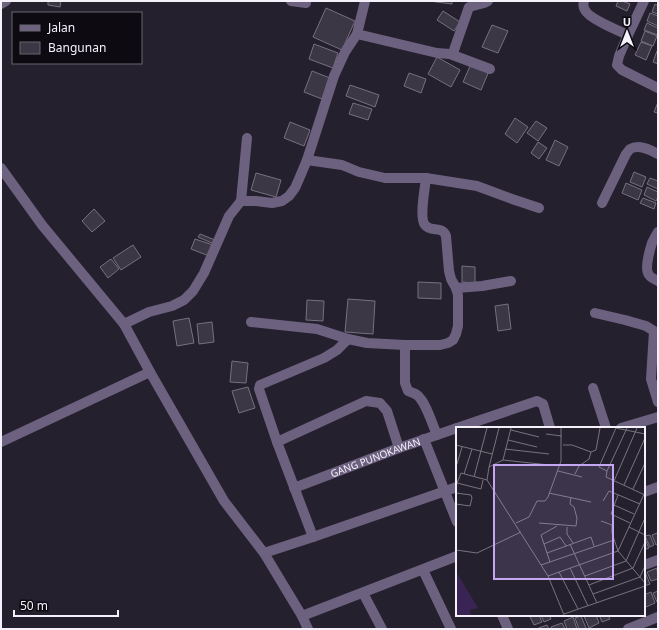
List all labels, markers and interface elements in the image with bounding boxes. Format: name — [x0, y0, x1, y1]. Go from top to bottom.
legend — [12, 12, 142, 64]
north arrow — [607, 12, 647, 52]
text: U — [623, 14, 631, 29]
text: Jalan — [47, 19, 75, 36]
text: Bangunan — [48, 39, 106, 56]
inset map — [456, 427, 645, 616]
street label: GANG PUNOKAWAN — [328, 434, 422, 480]
scale bar — [14, 592, 118, 618]
text: 50 m — [20, 597, 48, 614]

